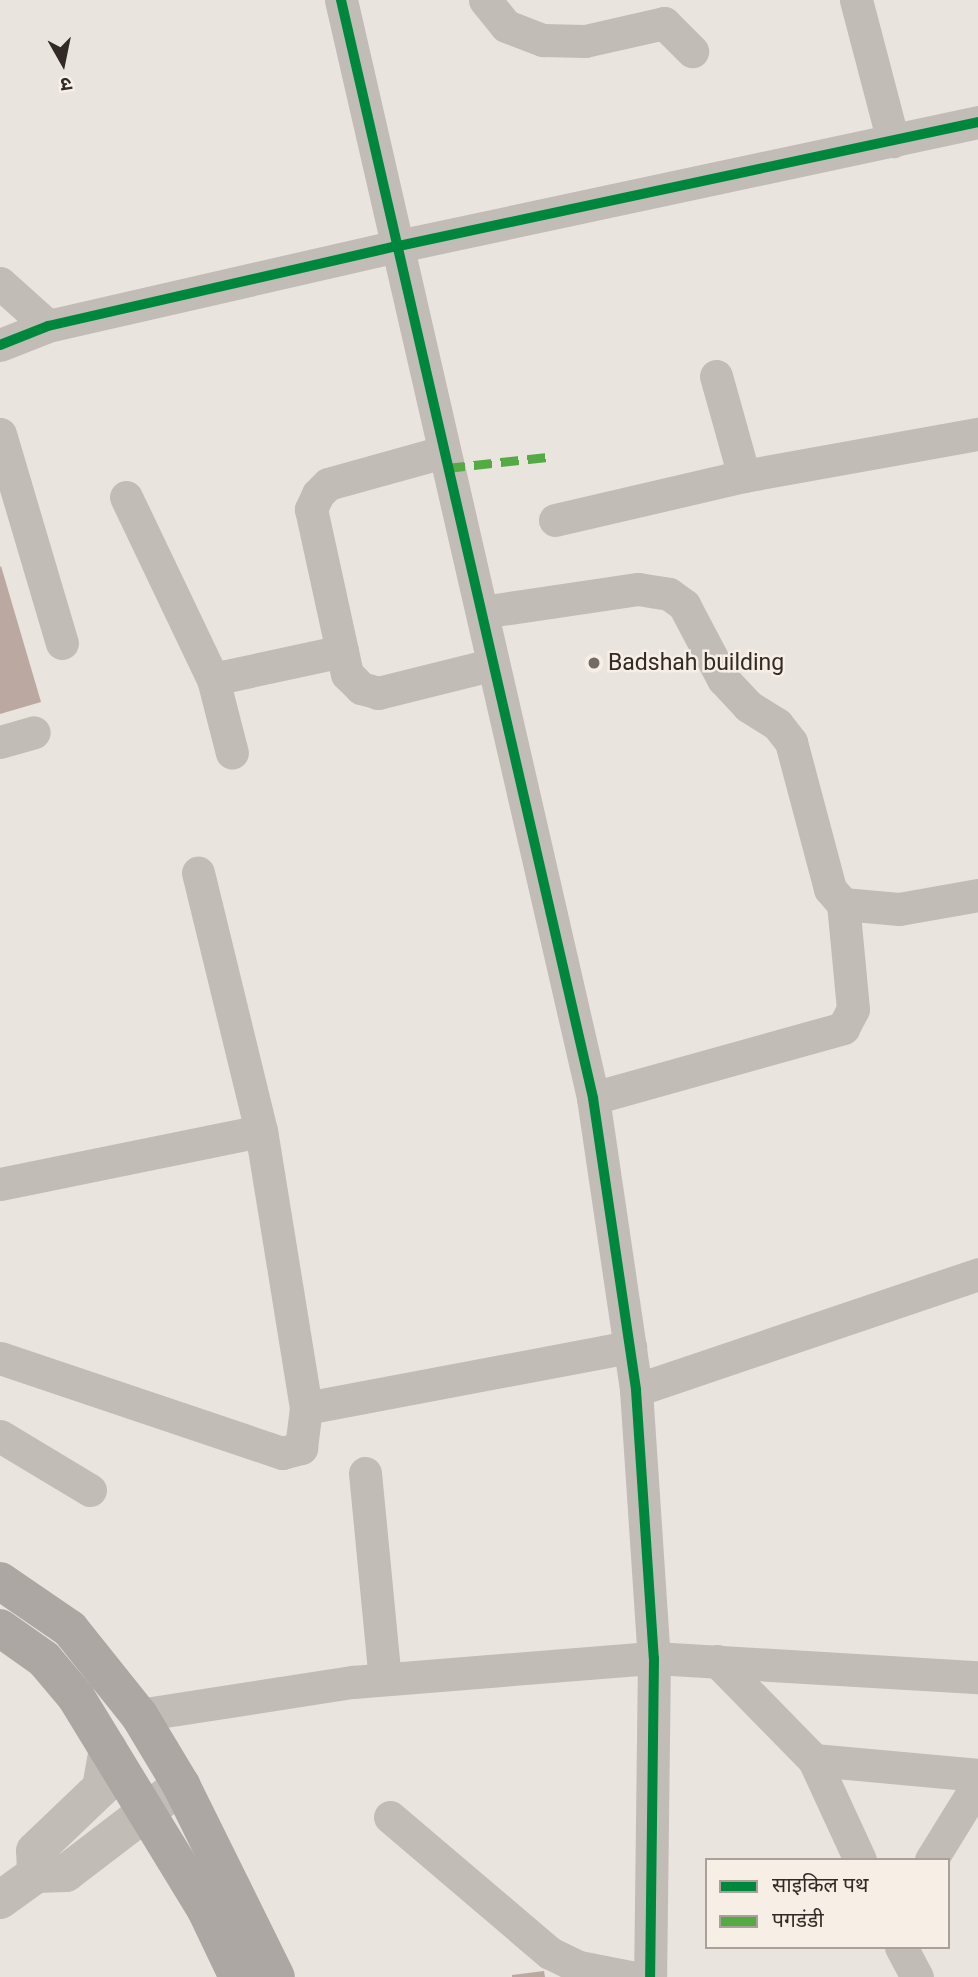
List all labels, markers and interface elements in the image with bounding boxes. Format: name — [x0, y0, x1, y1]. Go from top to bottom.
north arrow — [28, 28, 98, 98]
text: उ — [59, 72, 74, 96]
place label: Badshah building — [608, 649, 784, 677]
marker: Badshah building — [586, 655, 602, 671]
legend — [705, 1858, 950, 1949]
text: साइकिल पथ — [772, 1873, 868, 1897]
text: पगडंडी — [772, 1908, 824, 1932]

